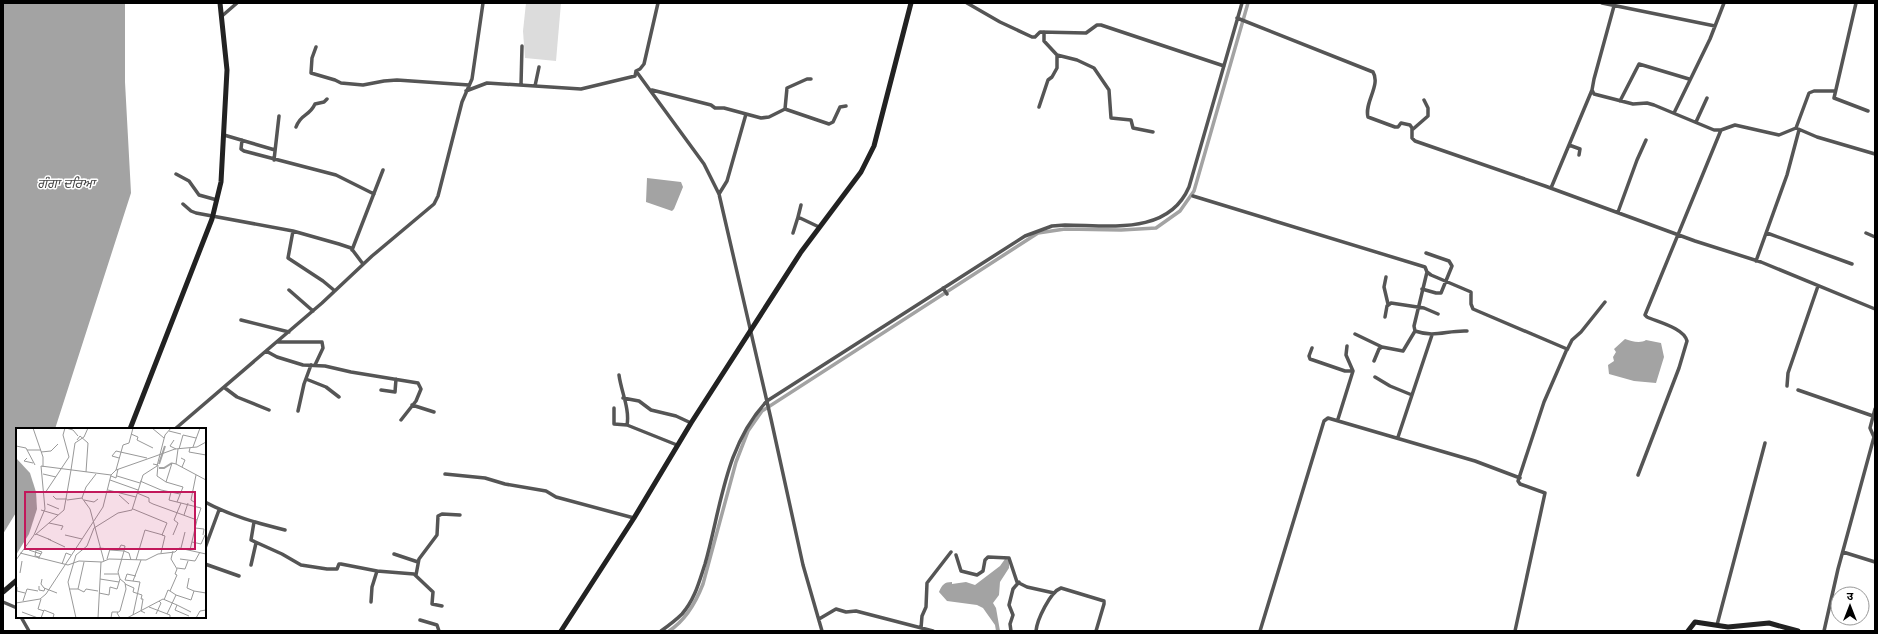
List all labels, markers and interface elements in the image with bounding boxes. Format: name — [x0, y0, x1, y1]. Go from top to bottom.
water label: ਗੰਗਾ ਦਰਿਆ — [37, 174, 97, 192]
inset map — [16, 428, 206, 618]
north arrow — [1830, 586, 1870, 626]
text: उ — [1847, 588, 1854, 603]

